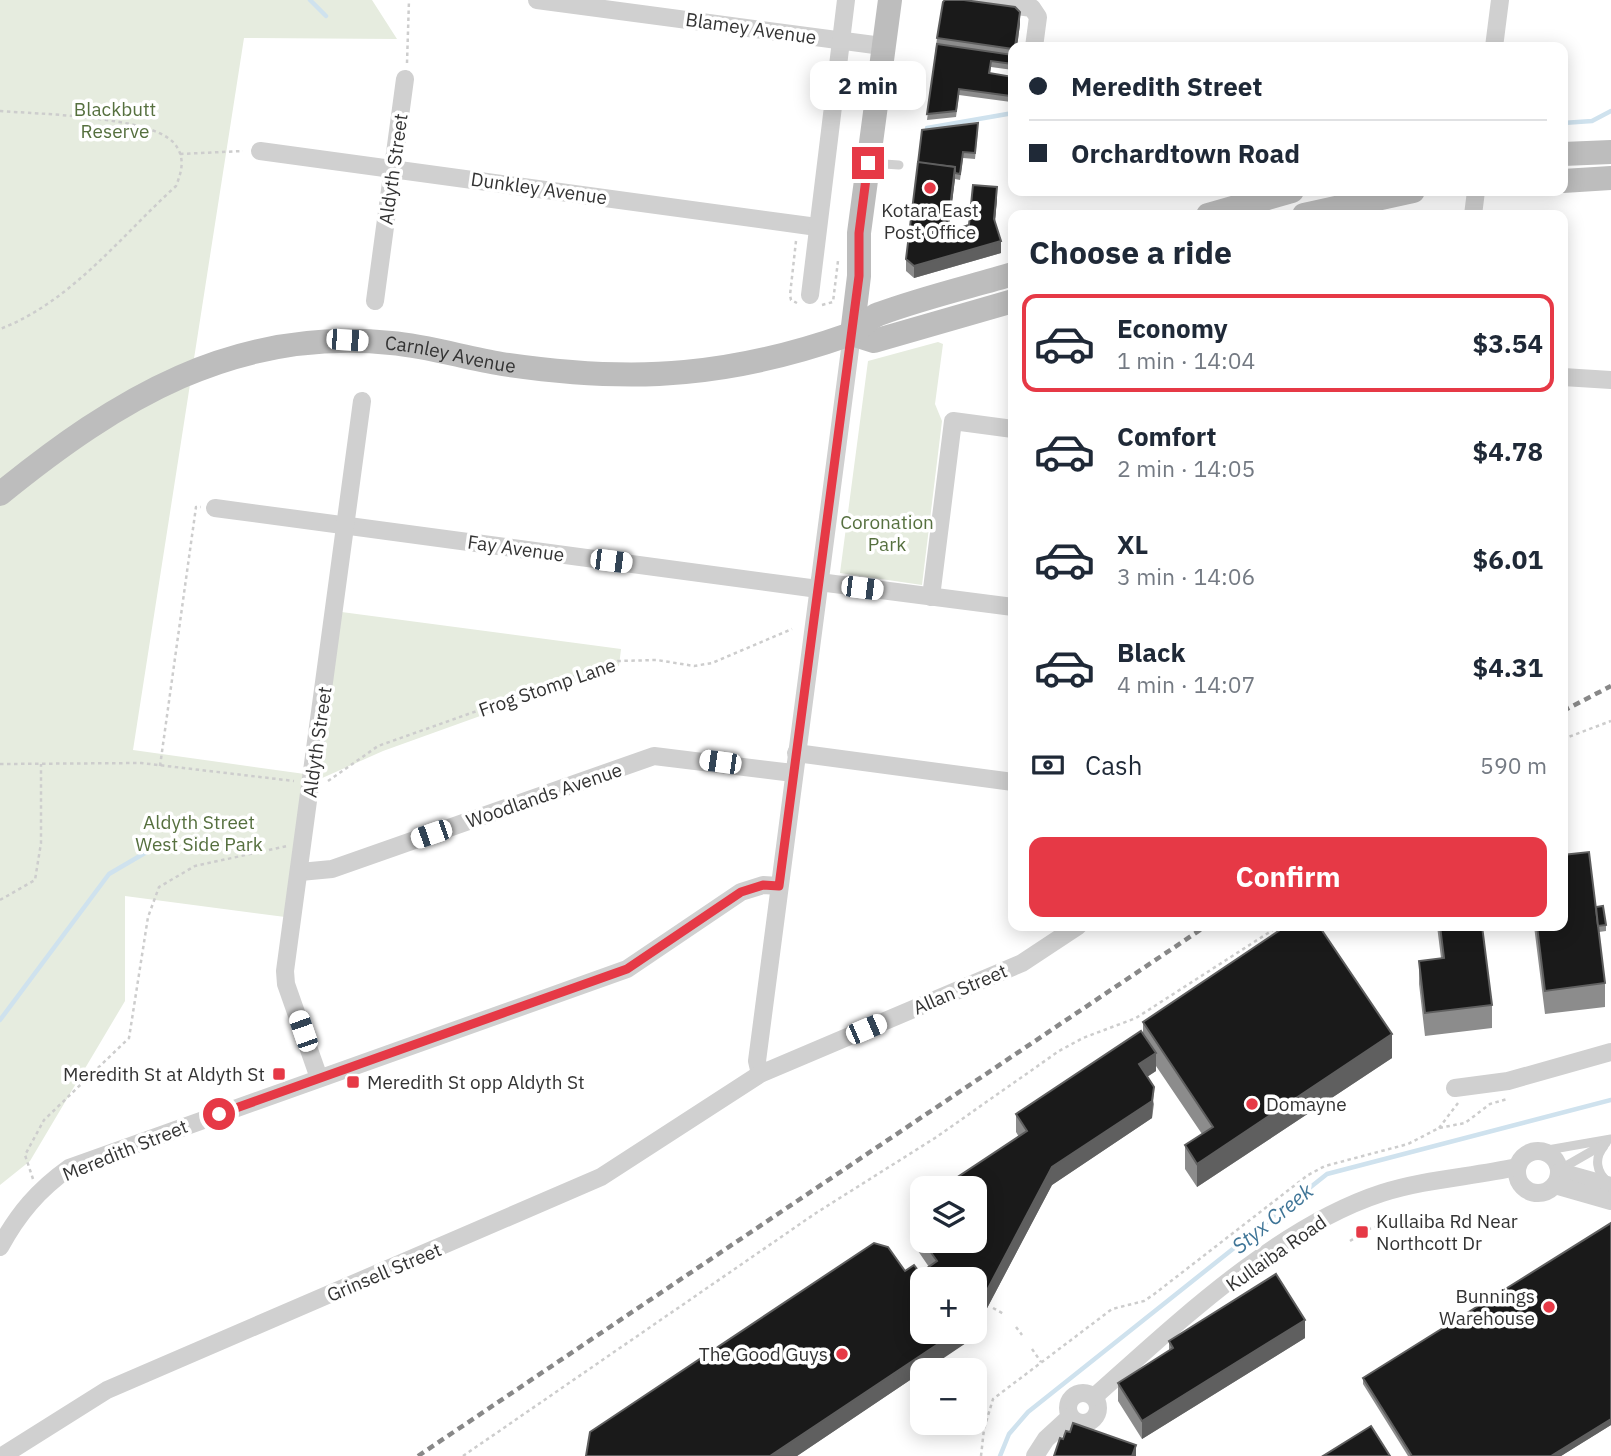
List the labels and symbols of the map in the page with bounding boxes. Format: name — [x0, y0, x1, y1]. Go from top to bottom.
street label: Blamey Avenue — [684, 7, 818, 49]
callout: 2 min — [810, 61, 926, 110]
park label: Blackbutt Reserve — [74, 97, 156, 143]
street label: Aldyth Street — [373, 112, 413, 226]
route end — [852, 147, 884, 179]
street label: Dunkley Avenue — [469, 167, 609, 209]
marker: Kotara East Post Office — [922, 180, 938, 196]
place label: Kotara East Post Office — [881, 198, 979, 244]
car — [326, 328, 369, 352]
street label: Carnley Avenue — [384, 331, 517, 378]
park label: Coronation Park — [840, 510, 934, 556]
street label: Fay Avenue — [466, 529, 566, 567]
car — [589, 548, 634, 574]
car — [840, 575, 885, 601]
street label: Frog Stomp Lane — [475, 652, 619, 722]
street label: Aldyth Street — [297, 685, 337, 799]
car — [698, 749, 743, 775]
street label: Woodlands Avenue — [463, 757, 625, 833]
park label: Aldyth Street West Side Park — [135, 810, 263, 856]
car — [408, 817, 455, 851]
street label: Allan Street — [909, 958, 1011, 1020]
car — [287, 1008, 320, 1054]
car — [843, 1011, 890, 1047]
place label: Meredith St at Aldyth St — [63, 1062, 265, 1086]
marker: Meredith St at Aldyth St — [271, 1066, 287, 1082]
place label: Meredith St opp Aldyth St — [367, 1070, 585, 1094]
marker: Meredith St opp Aldyth St — [345, 1074, 361, 1090]
place label: Domayne — [1266, 1092, 1347, 1116]
marker: Domayne — [1244, 1096, 1260, 1112]
route start — [203, 1098, 235, 1130]
street label: Meredith Street — [59, 1114, 191, 1186]
water label: Styx Creek — [1226, 1176, 1319, 1259]
place label: Kullaiba Rd Near Northcott Dr — [1376, 1209, 1518, 1255]
street label: Kullaiba Road — [1221, 1210, 1331, 1296]
marker: Kullaiba Rd Near Northcott Dr — [1354, 1224, 1370, 1240]
street label: Grinsell Street — [323, 1237, 445, 1307]
place label: Bunnings Warehouse — [1439, 1284, 1535, 1330]
marker: Bunnings Warehouse — [1541, 1299, 1557, 1315]
place label: The Good Guys — [699, 1342, 828, 1366]
marker: The Good Guys — [834, 1346, 850, 1362]

